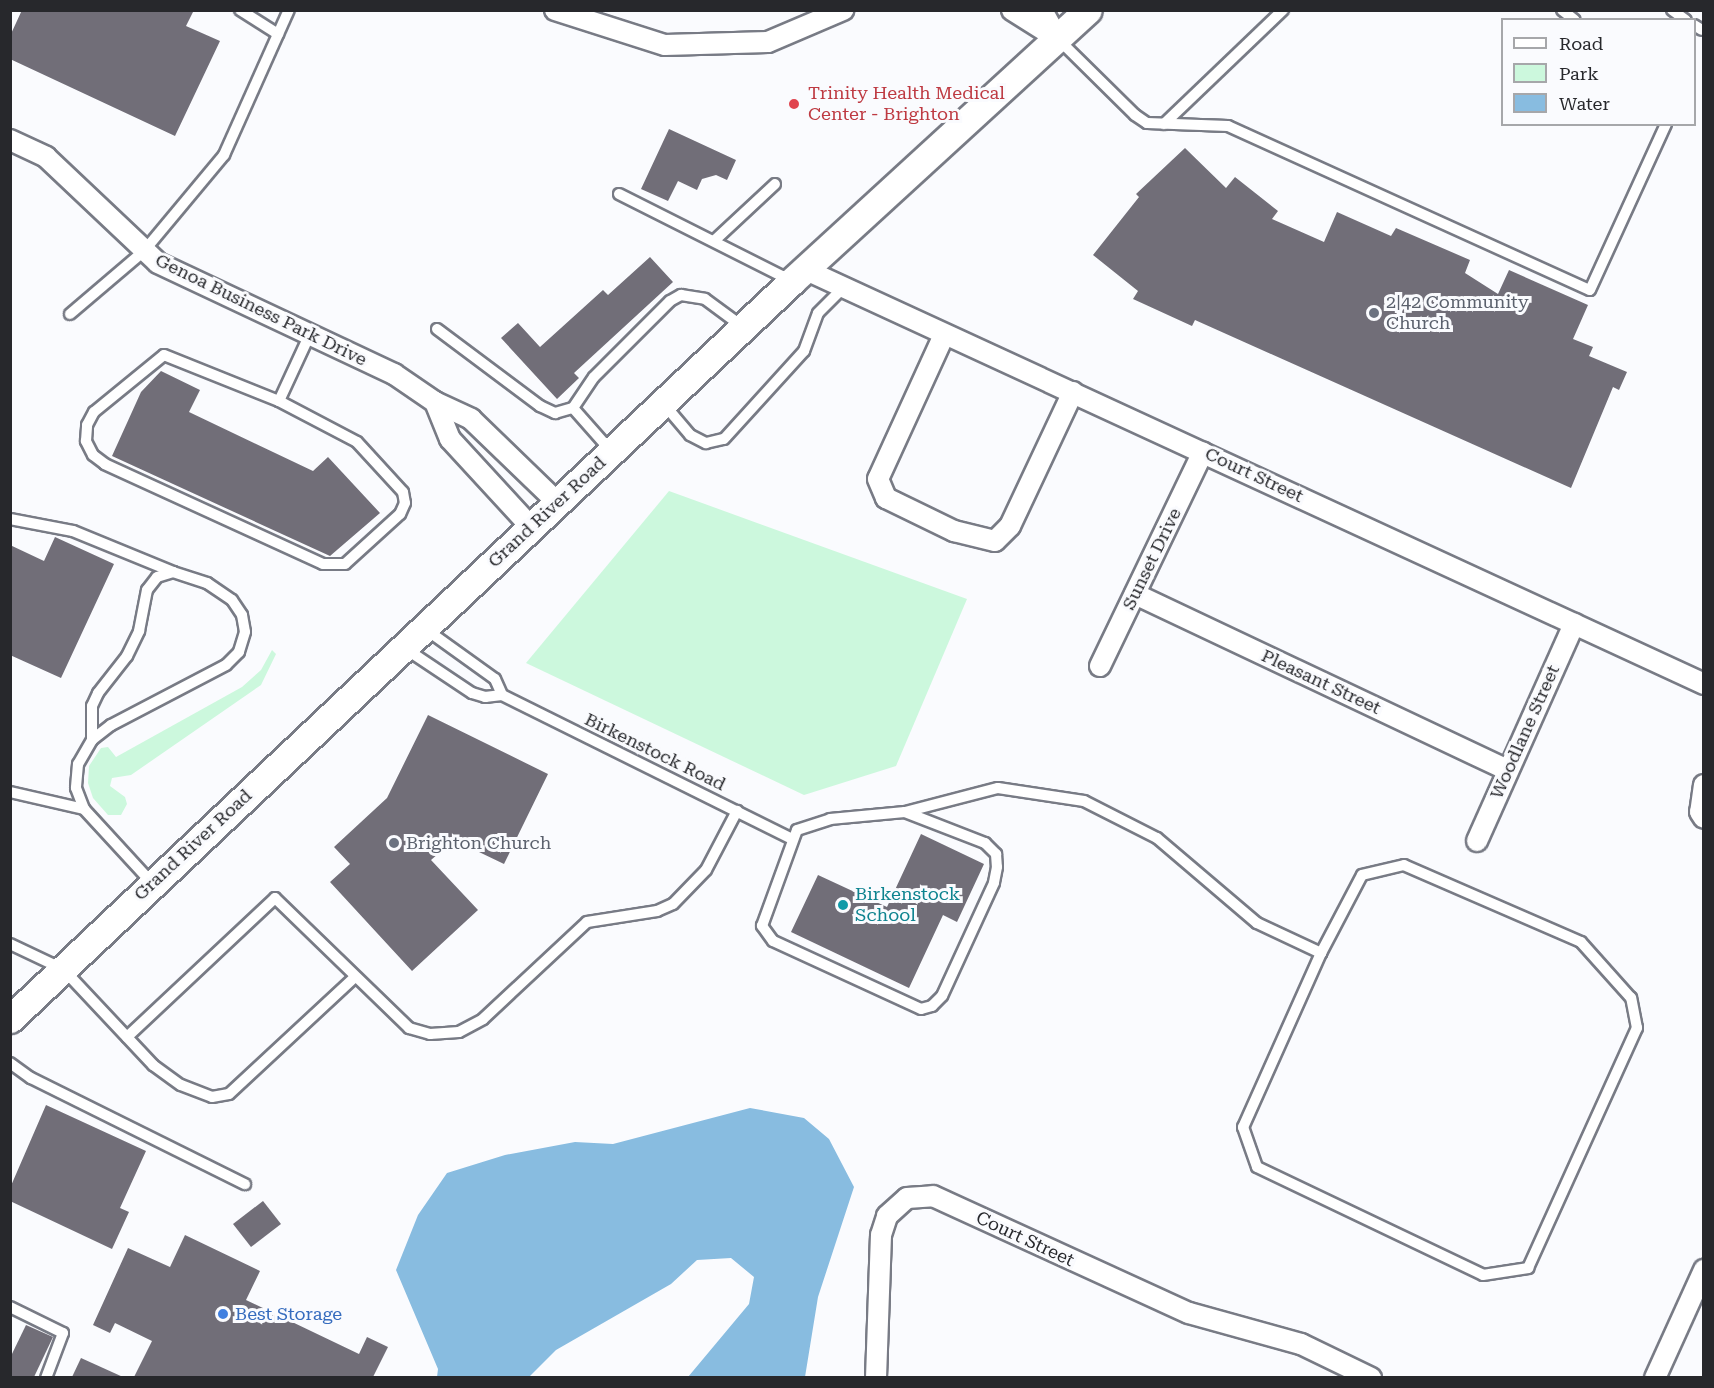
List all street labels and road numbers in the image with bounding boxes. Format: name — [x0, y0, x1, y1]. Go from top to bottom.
street label: Genoa Business Park Drive — [152, 249, 370, 371]
street label: Court Street — [1201, 443, 1307, 507]
street label: Grand River Road — [484, 452, 610, 572]
street label: Sunset Drive — [1118, 505, 1186, 613]
street label: Pleasant Street — [1258, 645, 1384, 719]
street label: Woodlane Street — [1486, 662, 1564, 802]
street label: Birkenstock Road — [581, 709, 729, 795]
street label: Grand River Road — [130, 785, 256, 905]
street label: Court Street — [972, 1207, 1078, 1271]

